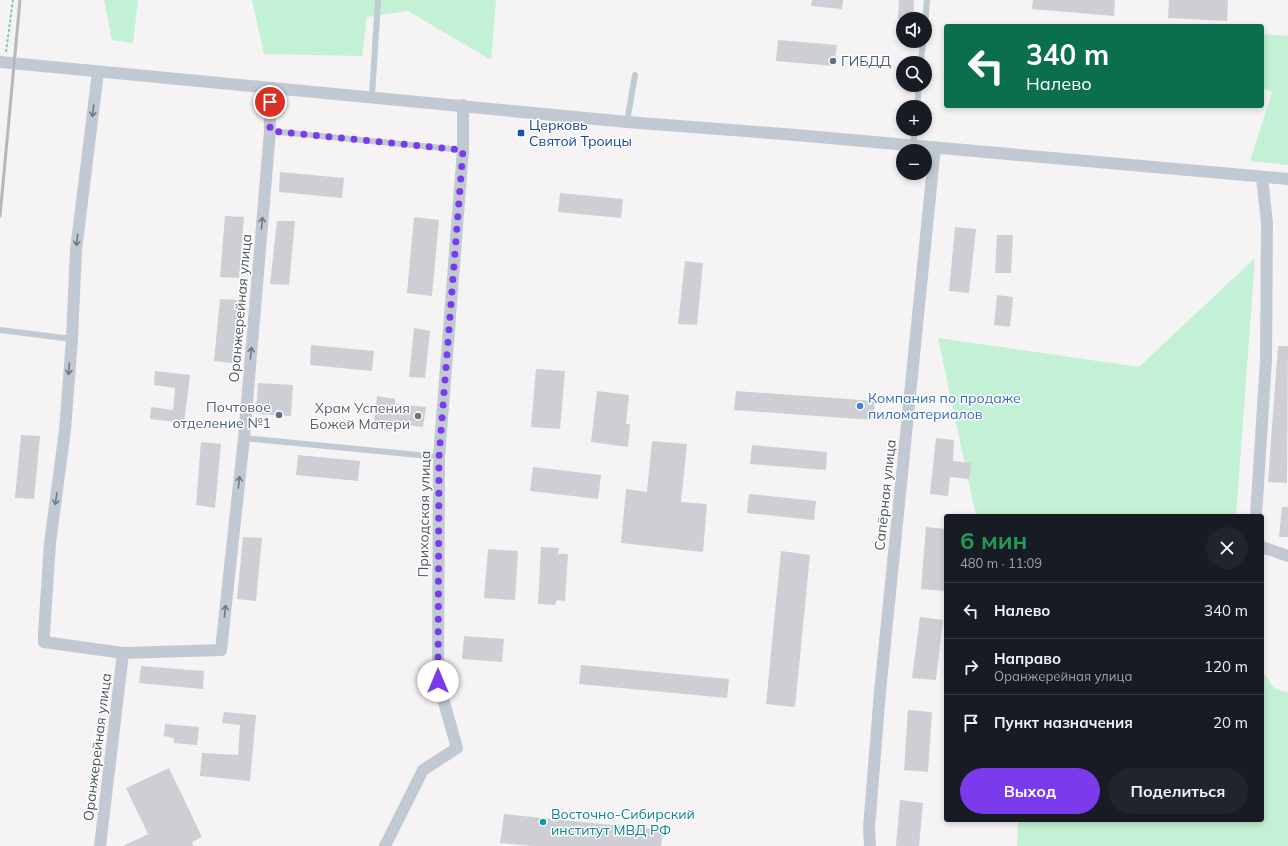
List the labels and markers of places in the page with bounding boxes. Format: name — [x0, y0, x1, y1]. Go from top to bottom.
place label: ГИБДД — [841, 52, 891, 70]
marker: ГИБДД — [828, 56, 838, 66]
pin — [253, 85, 287, 119]
place label: Церковь Святой Троицы — [529, 116, 632, 150]
marker: Церковь Святой Троицы — [516, 128, 526, 138]
place label: Компания по продаже пиломатериалов — [868, 389, 1021, 423]
place label: Почтовое отделение №1 — [173, 398, 271, 432]
place label: Храм Успения Божей Матери — [310, 399, 410, 433]
marker: Компания по продаже пиломатериалов — [855, 401, 865, 411]
marker: Почтовое отделение №1 — [274, 410, 284, 420]
marker: Храм Успения Божей Матери — [413, 411, 423, 421]
place label: Восточно-Сибирский институт МВД РФ — [551, 805, 695, 839]
marker: Восточно-Сибирский институт МВД РФ — [538, 817, 548, 827]

